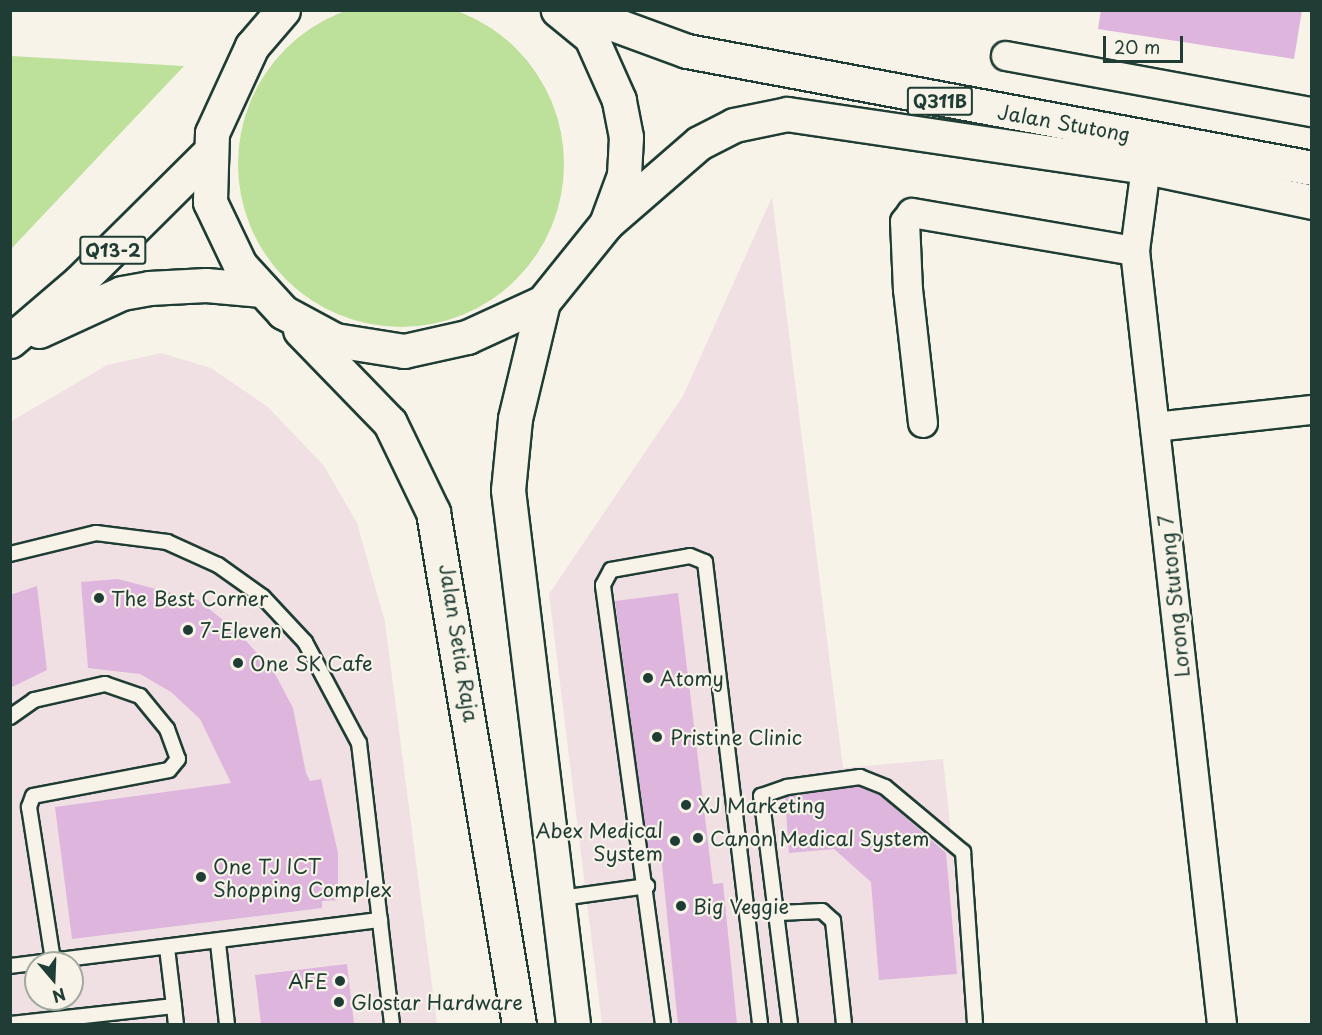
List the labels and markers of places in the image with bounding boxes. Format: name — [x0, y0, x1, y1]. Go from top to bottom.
place label: The Best Corner — [111, 586, 268, 610]
marker: The Best Corner — [92, 591, 106, 605]
place label: 7-Eleven — [200, 618, 282, 642]
marker: 7-Eleven — [181, 623, 195, 637]
place label: One SK Cafe — [250, 651, 374, 675]
marker: One SK Cafe — [231, 656, 245, 670]
place label: Atomy — [660, 666, 724, 690]
marker: Atomy — [641, 671, 655, 685]
place label: Pristine Clinic — [670, 725, 803, 749]
marker: Pristine Clinic — [648, 728, 666, 746]
place label: XJ Marketing — [698, 793, 828, 817]
marker: XJ Marketing — [679, 798, 693, 812]
place label: Abex Medical System — [533, 818, 663, 865]
place label: Canon Medical System — [710, 826, 931, 850]
marker: Canon Medical System — [691, 831, 705, 845]
marker: Abex Medical System — [668, 834, 682, 848]
place label: One TJ ICT Shopping Complex — [213, 854, 392, 901]
marker: One TJ ICT Shopping Complex — [194, 870, 208, 884]
place label: Big Veggie — [693, 894, 789, 918]
marker: Big Veggie — [674, 899, 688, 913]
place label: AFE — [288, 969, 328, 993]
marker: AFE — [333, 974, 347, 988]
place label: Glostar Hardware — [351, 990, 524, 1014]
marker: Glostar Hardware — [332, 995, 346, 1009]

